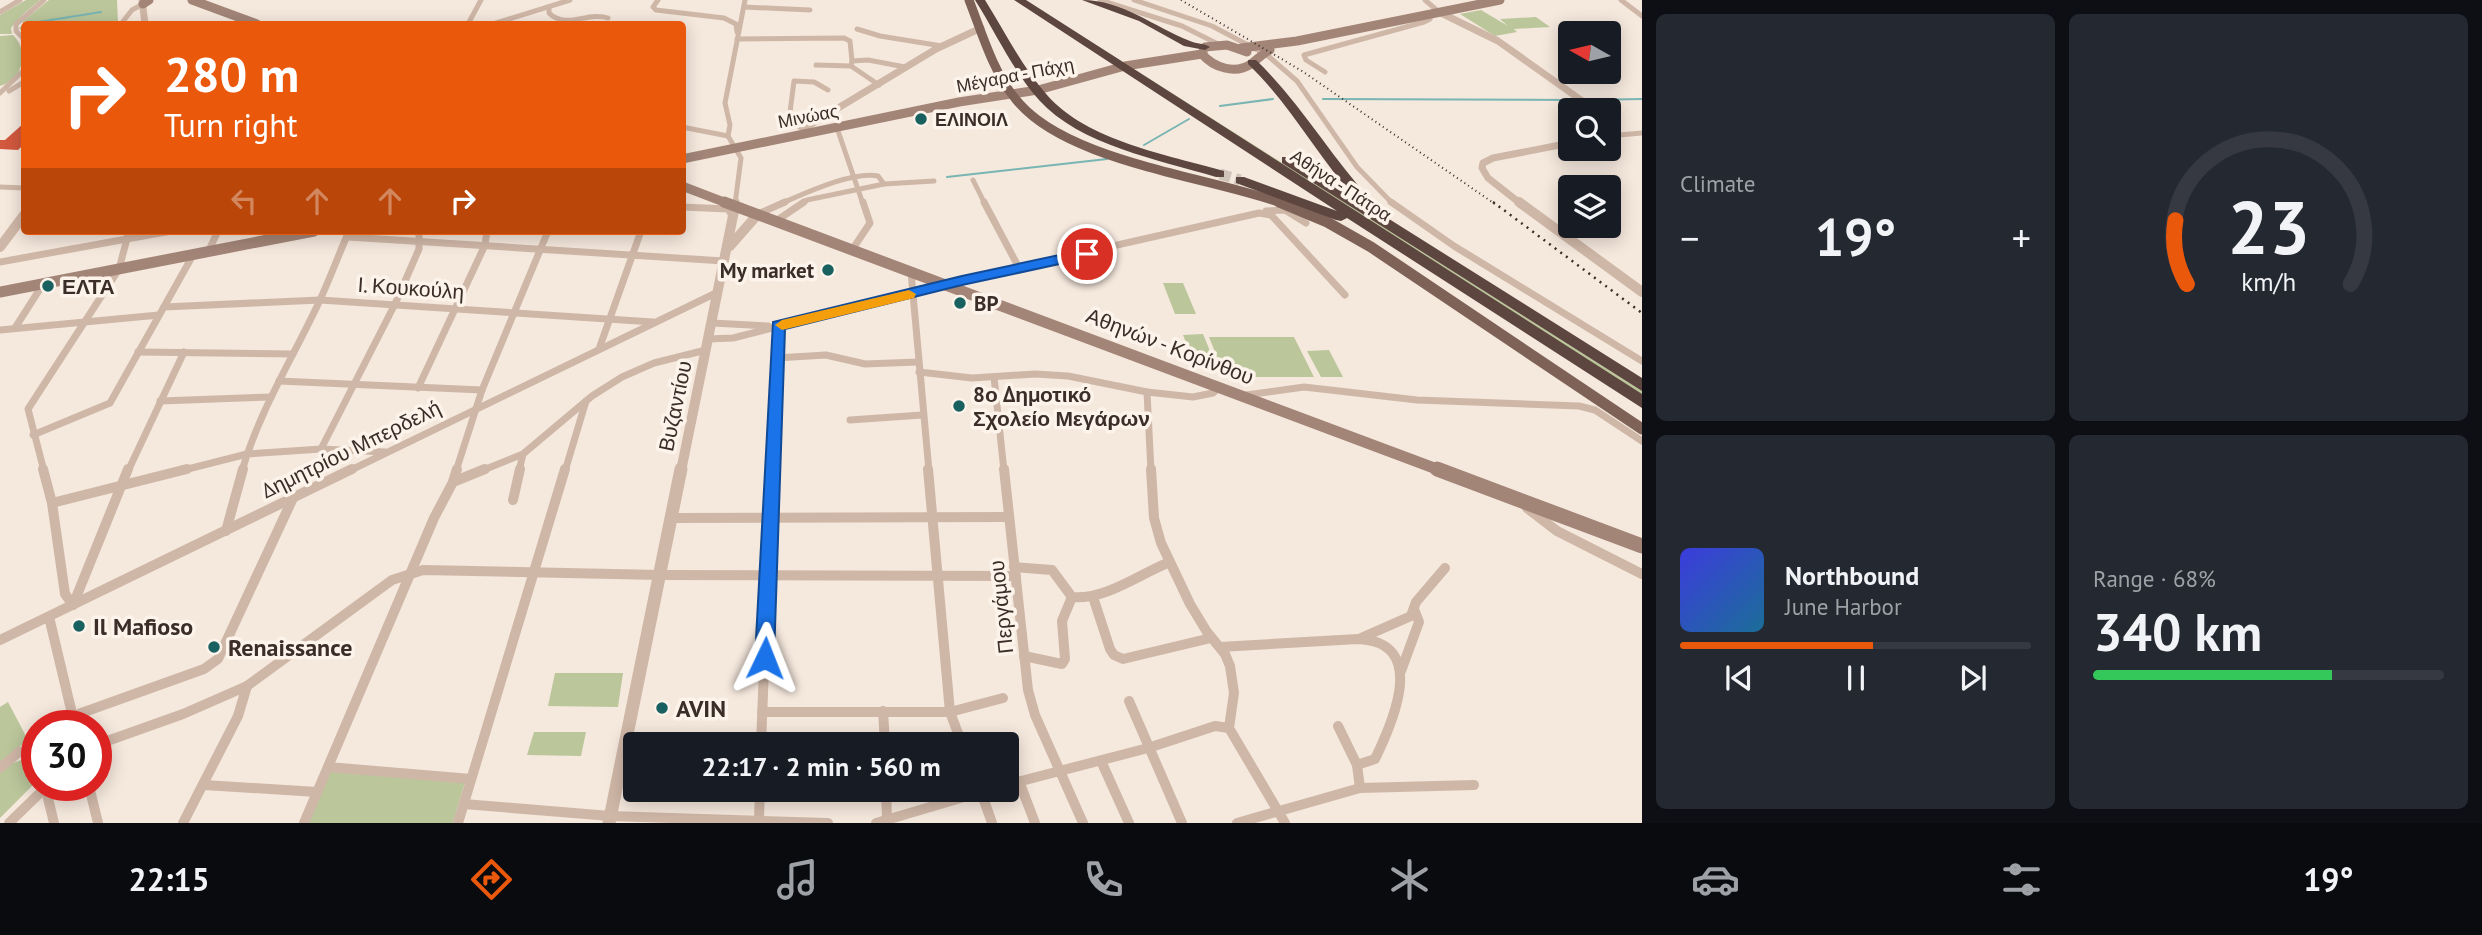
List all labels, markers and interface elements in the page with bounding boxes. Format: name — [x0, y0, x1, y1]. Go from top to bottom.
north arrow — [1558, 21, 1620, 84]
map controls — [1558, 21, 1621, 238]
text: 280 m — [164, 42, 299, 106]
icon: right — [49, 49, 140, 140]
street label: Μέγαρα - Πάχη — [954, 52, 1076, 98]
button: search — [1558, 98, 1621, 161]
street label: Μινώας — [776, 99, 841, 133]
text: Turn right — [164, 104, 298, 146]
place label: ΕΛΙΝΟΙΛ — [935, 108, 1008, 131]
marker: ΕΛΙΝΟΙΛ — [913, 111, 929, 127]
street label: Αθήνα - Πάτρα — [1286, 144, 1396, 226]
text: Climate — [1680, 169, 1755, 198]
button: layers — [1558, 175, 1621, 238]
text: 23 — [2227, 180, 2310, 274]
icon: left — [225, 182, 263, 220]
icon: ahead — [298, 182, 336, 220]
icon: ahead — [371, 182, 409, 220]
icon: right — [444, 182, 482, 220]
text: 19° — [1815, 203, 1896, 270]
text: − — [1680, 213, 1699, 262]
text: + — [2012, 213, 2031, 262]
pin — [1057, 224, 1117, 284]
icon: arrive — [1068, 235, 1106, 273]
place label: My market — [720, 257, 815, 284]
marker: My market — [820, 262, 836, 278]
text: km/h — [2241, 265, 2296, 297]
street label: Ι. Κουκούλη — [357, 271, 465, 305]
place label: ΕΛΤΑ — [62, 273, 115, 300]
marker: ΕΛΤΑ — [40, 278, 56, 294]
place label: BP — [974, 290, 998, 317]
marker: BP — [952, 295, 968, 311]
street label: Αθηνών - Κορίνθου — [1082, 302, 1258, 390]
street label: Βυζαντίου — [652, 358, 698, 454]
place label: 8ο Δημοτικό Σχολείο Μεγάρων — [973, 381, 1150, 432]
street label: Δημητρίου Μπερδελή — [257, 394, 445, 504]
marker: 8ο Δημοτικό Σχολείο Μεγάρων — [951, 398, 967, 414]
street label: Περγάμου — [983, 559, 1019, 655]
text: Northbound — [1785, 559, 1919, 592]
text: Range · 68% — [2093, 564, 2216, 593]
text: June Harbor — [1785, 592, 1902, 621]
text: 340 km — [2093, 598, 2262, 665]
place label: Il Mafioso — [93, 611, 193, 642]
marker: Il Mafioso — [71, 618, 87, 634]
position arrow — [728, 621, 802, 695]
place label: Renaissance — [228, 632, 352, 663]
marker: Renaissance — [206, 639, 222, 655]
icon: previous — [1720, 659, 1758, 697]
icon: pause — [1837, 659, 1875, 697]
icon: next — [1954, 659, 1992, 697]
place label: AVIN — [676, 693, 726, 724]
marker: AVIN — [654, 700, 670, 716]
speed limit sign: 30 — [21, 710, 112, 801]
text: 22:17 · 2 min · 560 m — [701, 750, 941, 783]
icon: directions — [467, 855, 516, 904]
icon: music — [773, 855, 822, 904]
icon: phone — [1079, 855, 1128, 904]
icon: climate — [1385, 855, 1434, 904]
icon: car — [1691, 855, 1740, 904]
icon: filters — [1997, 855, 2046, 904]
text: 22:15 — [129, 858, 210, 900]
text: 19° — [2303, 858, 2353, 900]

